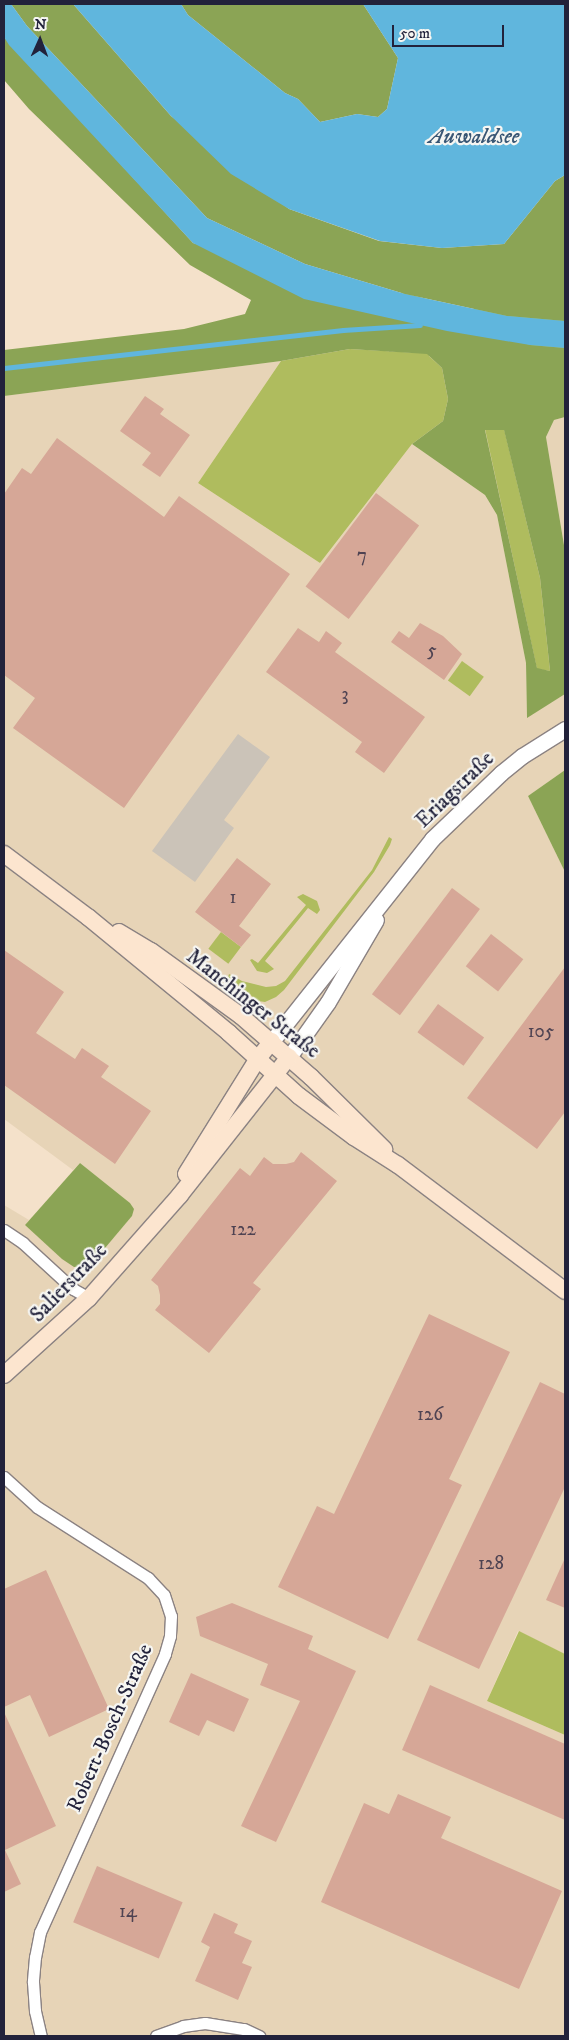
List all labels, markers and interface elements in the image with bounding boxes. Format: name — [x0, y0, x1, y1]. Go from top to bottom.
north arrow — [15, 15, 65, 65]
scale bar — [394, 15, 506, 47]
text: N — [34, 16, 47, 34]
text: 50 m — [400, 24, 430, 43]
water label: Auwaldsee — [429, 124, 519, 150]
house number: 7 — [357, 545, 367, 567]
house number: 5 — [427, 640, 437, 662]
house number: 3 — [341, 684, 349, 706]
street label: Eriagstraße — [411, 747, 499, 833]
house number: 1 — [230, 887, 236, 909]
street label: Manchinger Straße — [181, 944, 325, 1064]
house number: 105 — [528, 1021, 554, 1043]
house number: 122 — [230, 1219, 256, 1241]
street label: Salierstraße — [25, 1238, 113, 1328]
house number: 126 — [417, 1404, 443, 1426]
house number: 128 — [478, 1553, 504, 1575]
street label: Robert-Bosch-Straße — [62, 1640, 158, 1816]
house number: 14 — [119, 1901, 137, 1923]

